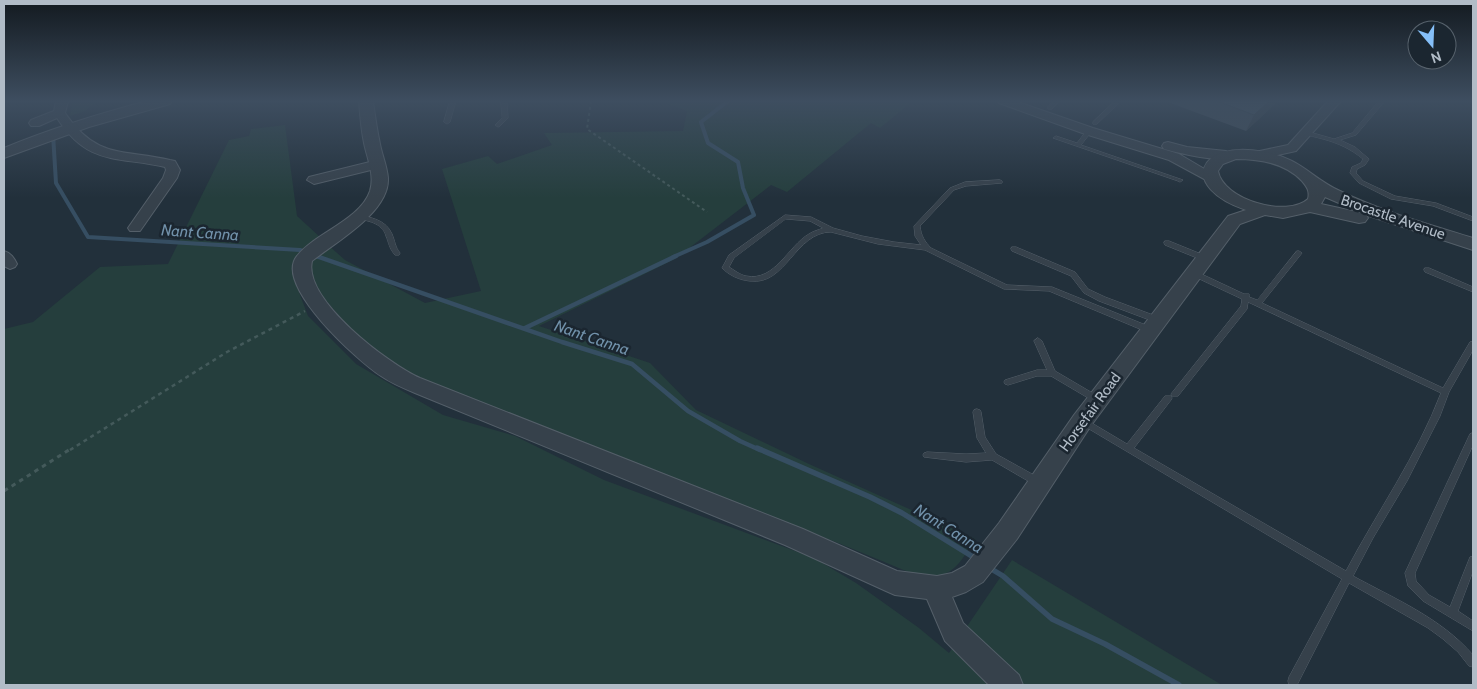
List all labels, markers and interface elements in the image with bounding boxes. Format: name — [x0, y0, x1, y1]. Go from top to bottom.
north arrow — [1407, 20, 1457, 70]
text: N — [1429, 47, 1444, 67]
street label: Brocastle Avenue — [1339, 191, 1448, 243]
water label: Nant Canna — [160, 220, 240, 245]
water label: Nant Canna — [552, 316, 632, 359]
street label: Horsefair Road — [1055, 369, 1125, 455]
water label: Nant Canna — [911, 500, 987, 557]

